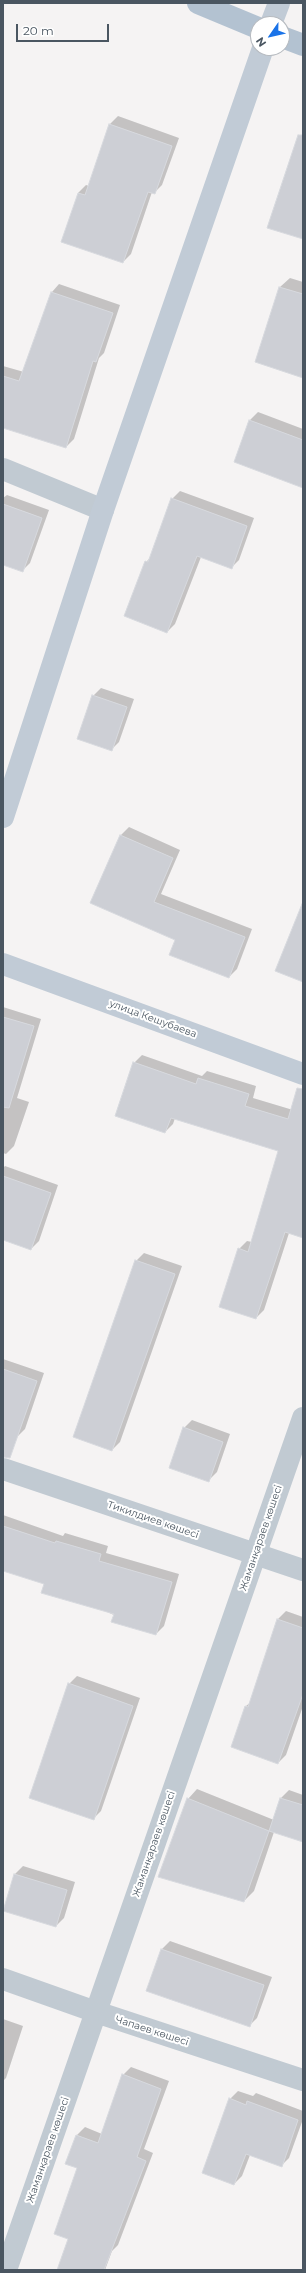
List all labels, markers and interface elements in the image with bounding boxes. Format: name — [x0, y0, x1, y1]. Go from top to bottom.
scale bar — [18, 16, 111, 42]
north arrow — [250, 16, 290, 56]
text: 20 m — [23, 23, 54, 38]
text: N — [253, 35, 269, 50]
street label: улица Кешубаева — [108, 998, 198, 1040]
street label: Жаманқараев көшесі — [237, 1483, 285, 1593]
street label: Тикилдиев көшесі — [106, 1499, 200, 1541]
street label: Жаманқараев көшесі — [130, 1789, 178, 1899]
street label: Чапаев көшесі — [114, 2014, 190, 2048]
street label: Жаманқараев көшесі — [24, 2095, 72, 2205]

